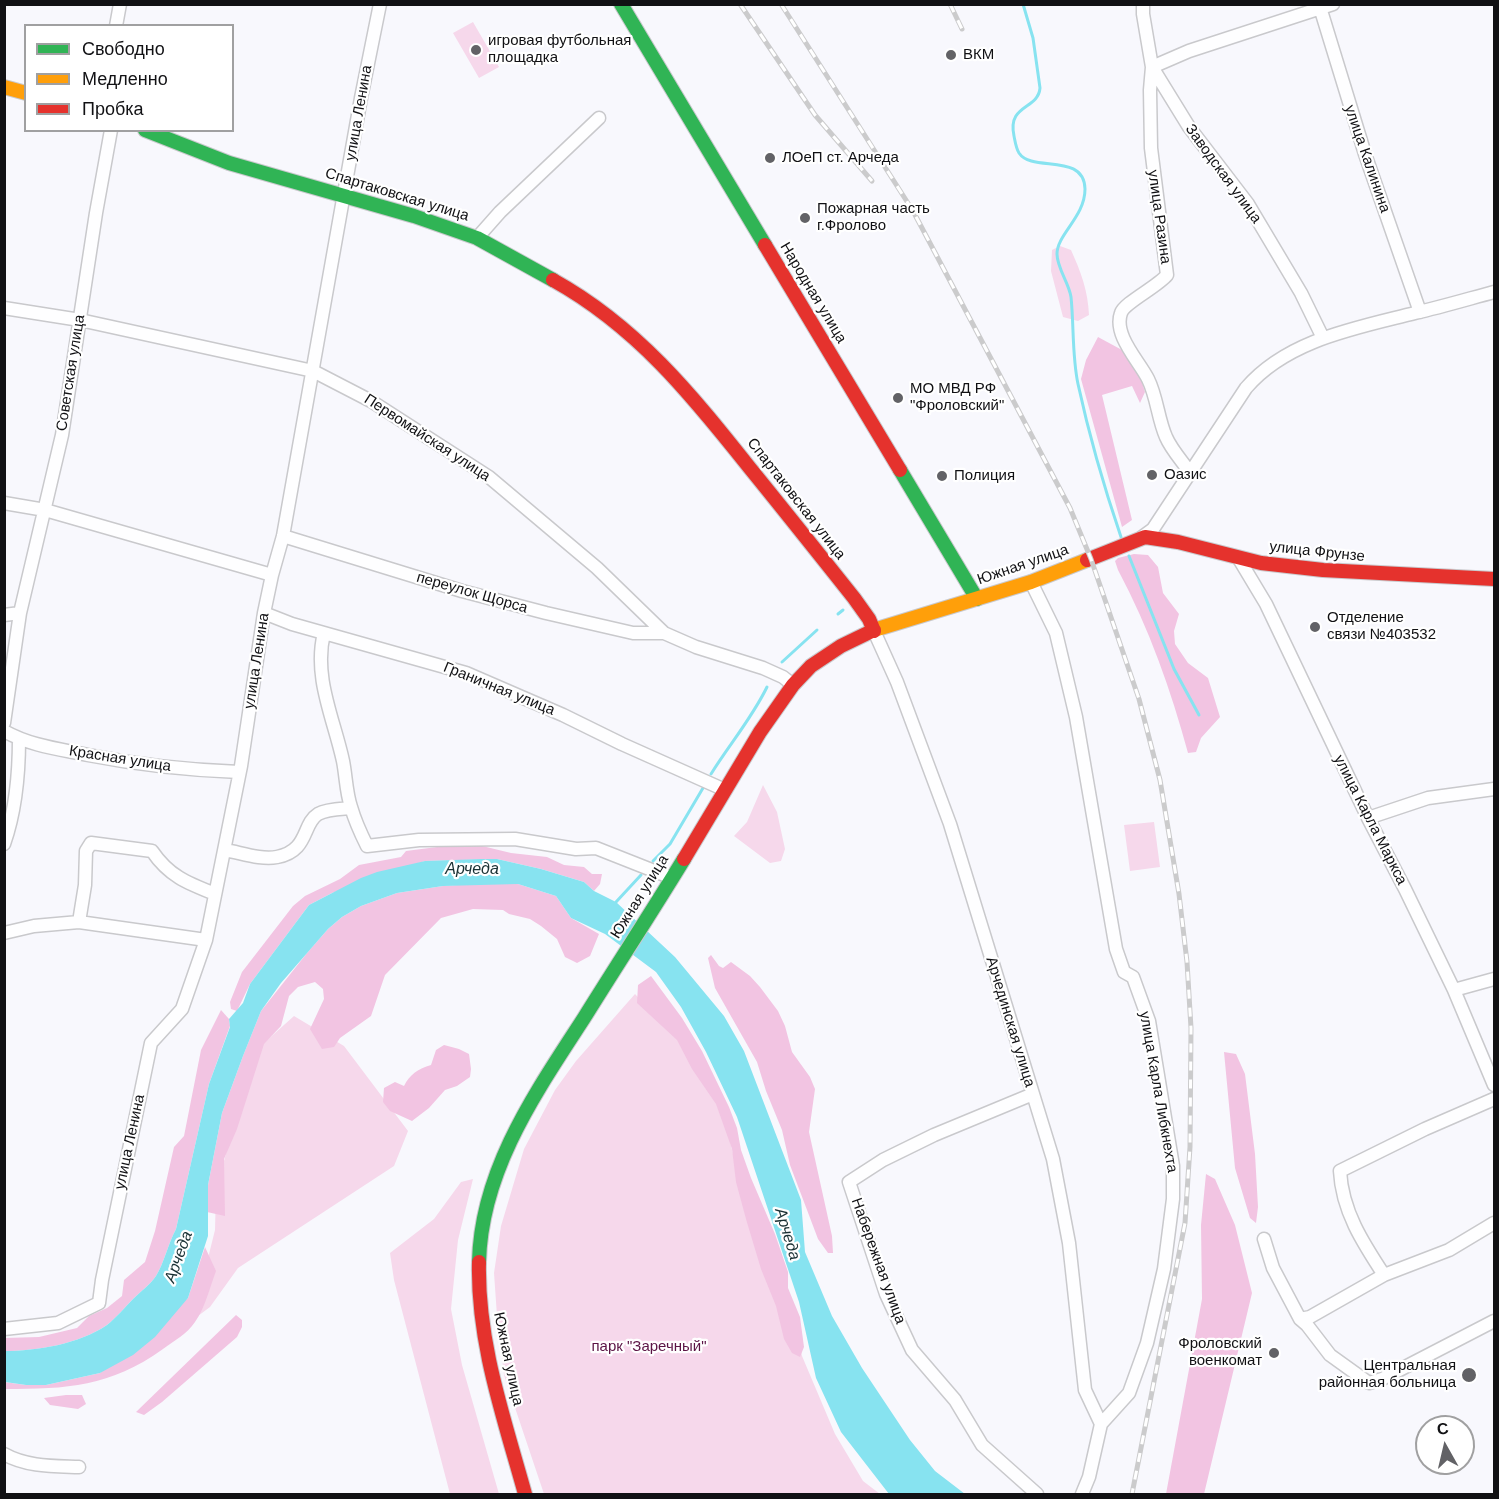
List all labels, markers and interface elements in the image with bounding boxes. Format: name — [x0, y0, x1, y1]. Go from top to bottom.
legend — [24, 24, 234, 132]
place label: игровая футбольная площадка — [488, 32, 631, 67]
text: Свободно — [82, 39, 165, 59]
marker: игровая футбольная площадка — [469, 43, 483, 57]
place label: ВКМ — [963, 46, 994, 64]
marker: ВКМ — [944, 48, 958, 62]
street label: улица Ленина — [342, 64, 376, 162]
text: Медленно — [82, 69, 168, 89]
text: Пробка — [82, 99, 144, 119]
street label: улица Калинина — [1340, 103, 1394, 215]
street label: Заводская улица — [1181, 121, 1265, 227]
place label: ЛОеП ст. Арчеда — [782, 149, 899, 167]
marker: ЛОеП ст. Арчеда — [763, 151, 777, 165]
street label: Спартаковская улица — [323, 165, 471, 225]
street label: улица Разина — [1143, 169, 1175, 265]
place label: Пожарная часть г.Фролово — [817, 200, 930, 235]
marker: Пожарная часть г.Фролово — [798, 211, 812, 225]
street label: Народная улица — [776, 239, 850, 347]
street label: Советская улица — [53, 313, 89, 433]
place label: МО МВД РФ "Фроловский" — [910, 380, 1004, 415]
street label: Первомайская улица — [360, 390, 494, 486]
marker: МО МВД РФ "Фроловский" — [891, 391, 905, 405]
street label: Спартаковская улица — [743, 435, 849, 563]
place label: Оазис — [1164, 466, 1207, 484]
place label: Полиция — [954, 467, 1015, 485]
marker: Оазис — [1145, 468, 1159, 482]
marker: Полиция — [935, 469, 949, 483]
street label: улица Фрунзе — [1268, 538, 1366, 566]
street label: Южная улица — [975, 541, 1071, 589]
street label: переулок Щорса — [414, 569, 530, 617]
place label: Отделение связи №403532 — [1327, 609, 1436, 644]
street label: улица Ленина — [241, 612, 273, 710]
marker: Отделение связи №403532 — [1308, 620, 1322, 634]
street label: Граничная улица — [441, 658, 557, 720]
street label: Красная улица — [68, 742, 172, 776]
street label: улица Карла Маркса — [1329, 752, 1411, 888]
street label: Южная улица — [607, 852, 673, 942]
water label: Арчеда — [445, 860, 499, 880]
street label: Арчединская улица — [982, 955, 1038, 1089]
street label: улица Карла Либкнехта — [1135, 1010, 1181, 1174]
street label: улица Ленина — [111, 1093, 149, 1191]
street label: Набережная улица — [847, 1196, 909, 1326]
water label: Арчеда — [770, 1206, 804, 1262]
water label: Арчеда — [161, 1229, 197, 1285]
street label: Южная улица — [489, 1311, 527, 1407]
place label: Фроловский военкомат — [1178, 1335, 1262, 1370]
park label: парк "Заречный" — [591, 1338, 707, 1356]
marker: Фроловский военкомат — [1267, 1346, 1281, 1360]
place label: Центральная районная больница — [1319, 1357, 1456, 1392]
marker: Центральная районная больница — [1460, 1366, 1478, 1384]
north arrow — [1415, 1415, 1475, 1475]
text: С — [1436, 1419, 1450, 1438]

